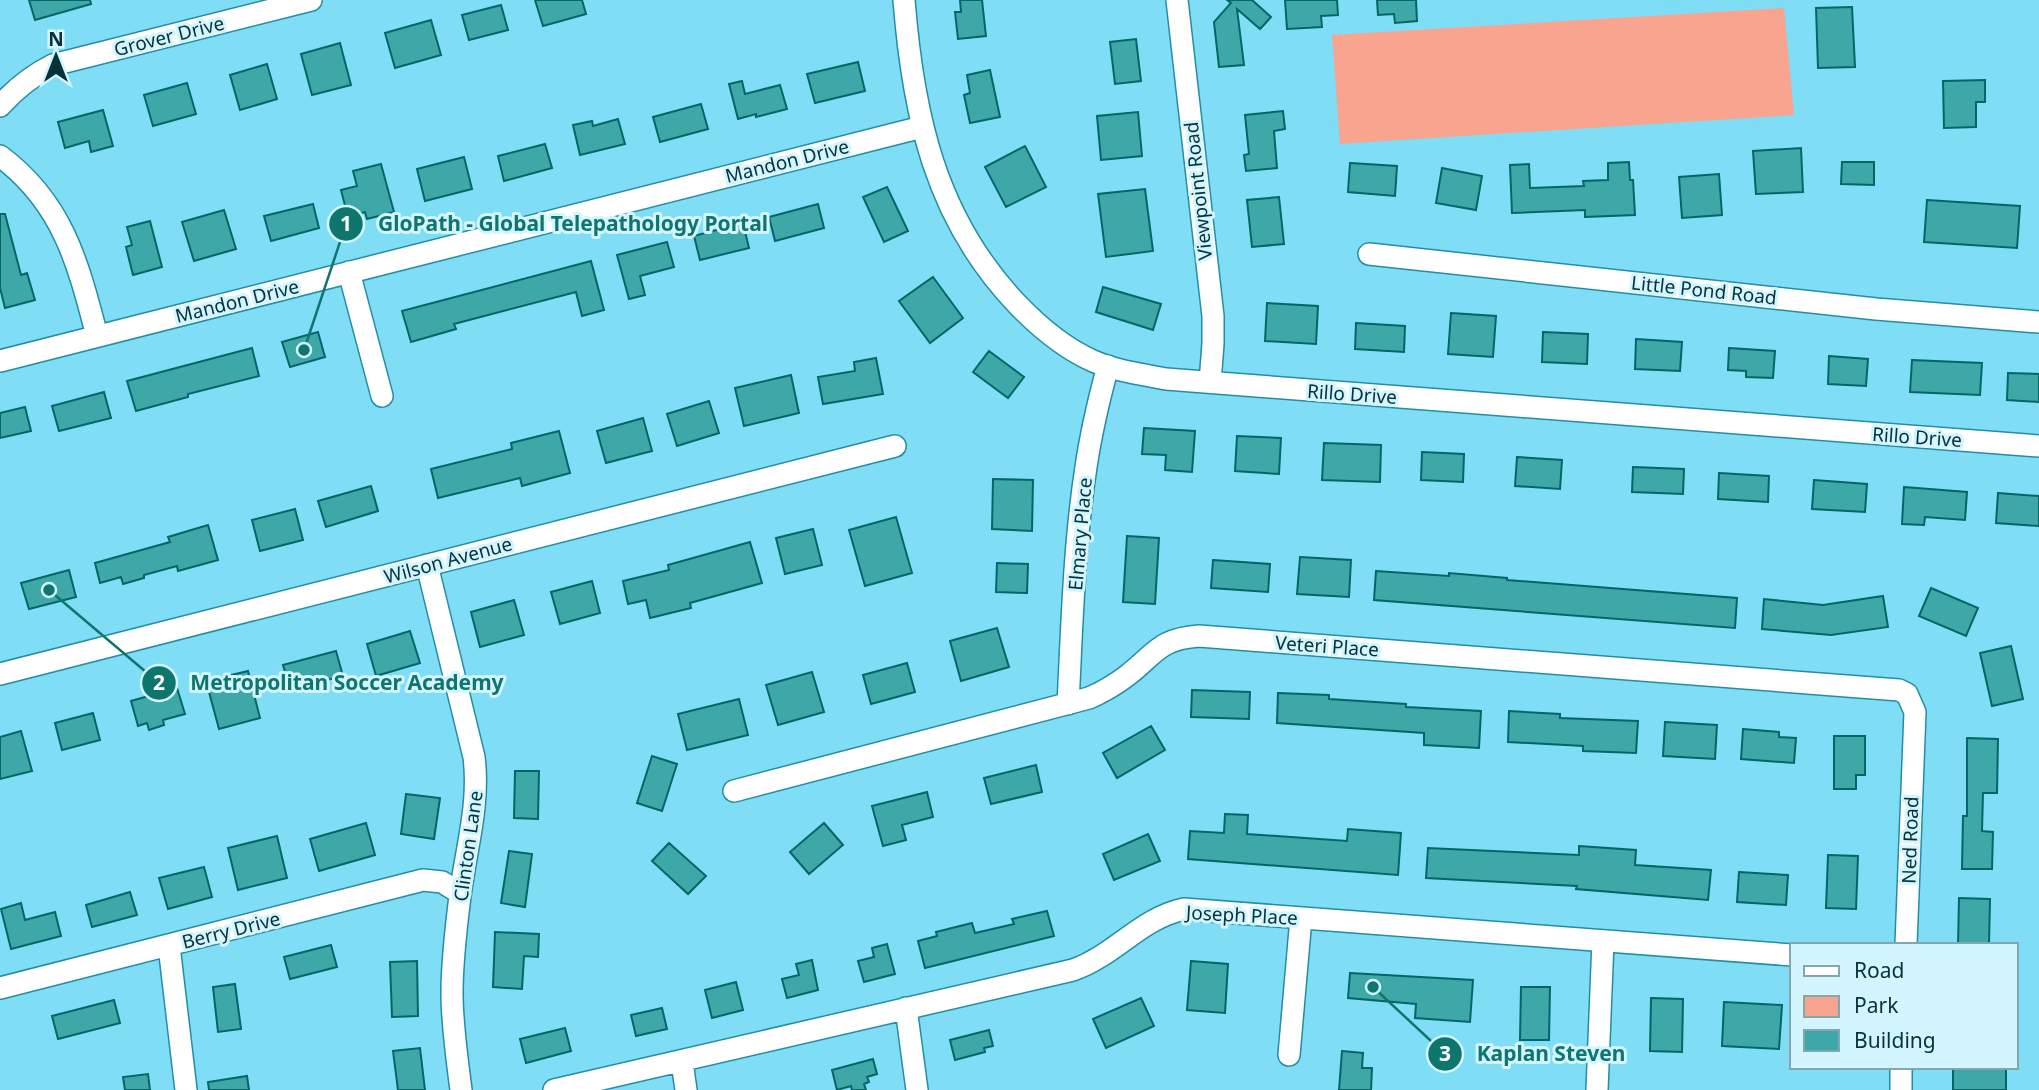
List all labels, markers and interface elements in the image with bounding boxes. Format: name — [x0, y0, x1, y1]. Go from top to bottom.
street label: Grover Drive — [111, 10, 227, 62]
north arrow — [21, 21, 91, 91]
text: N — [48, 26, 64, 52]
street label: Viewpoint Road — [1178, 121, 1218, 261]
street label: Mandon Drive — [722, 133, 852, 189]
callout: GloPath - Global Telepathology Portal — [329, 203, 782, 245]
text: 1 — [340, 209, 352, 237]
text: GloPath - Global Telepathology Portal — [378, 209, 768, 237]
street label: Little Pond Road — [1630, 269, 1778, 311]
street label: Mandon Drive — [172, 273, 302, 329]
street label: Rillo Drive — [1306, 378, 1398, 410]
street label: Rillo Drive — [1871, 421, 1963, 453]
street label: Elmary Place — [1062, 476, 1098, 592]
street label: Wilson Avenue — [381, 530, 515, 590]
street label: Veteri Place — [1274, 629, 1380, 663]
callout: Metropolitan Soccer Academy — [141, 662, 518, 704]
text: 2 — [153, 668, 165, 696]
text: Metropolitan Soccer Academy — [190, 668, 504, 696]
street label: Clinton Lane — [447, 789, 489, 903]
street label: Ned Road — [1895, 796, 1925, 884]
street label: Joseph Place — [1184, 899, 1298, 931]
street label: Berry Drive — [179, 905, 283, 955]
legend — [1790, 943, 2018, 1069]
text: Road — [1854, 956, 1904, 984]
text: Park — [1854, 991, 1899, 1019]
text: Building — [1854, 1026, 1936, 1054]
callout: Kaplan Steven — [1427, 1033, 1639, 1075]
text: 3 — [1439, 1039, 1451, 1067]
text: Kaplan Steven — [1477, 1039, 1625, 1067]

